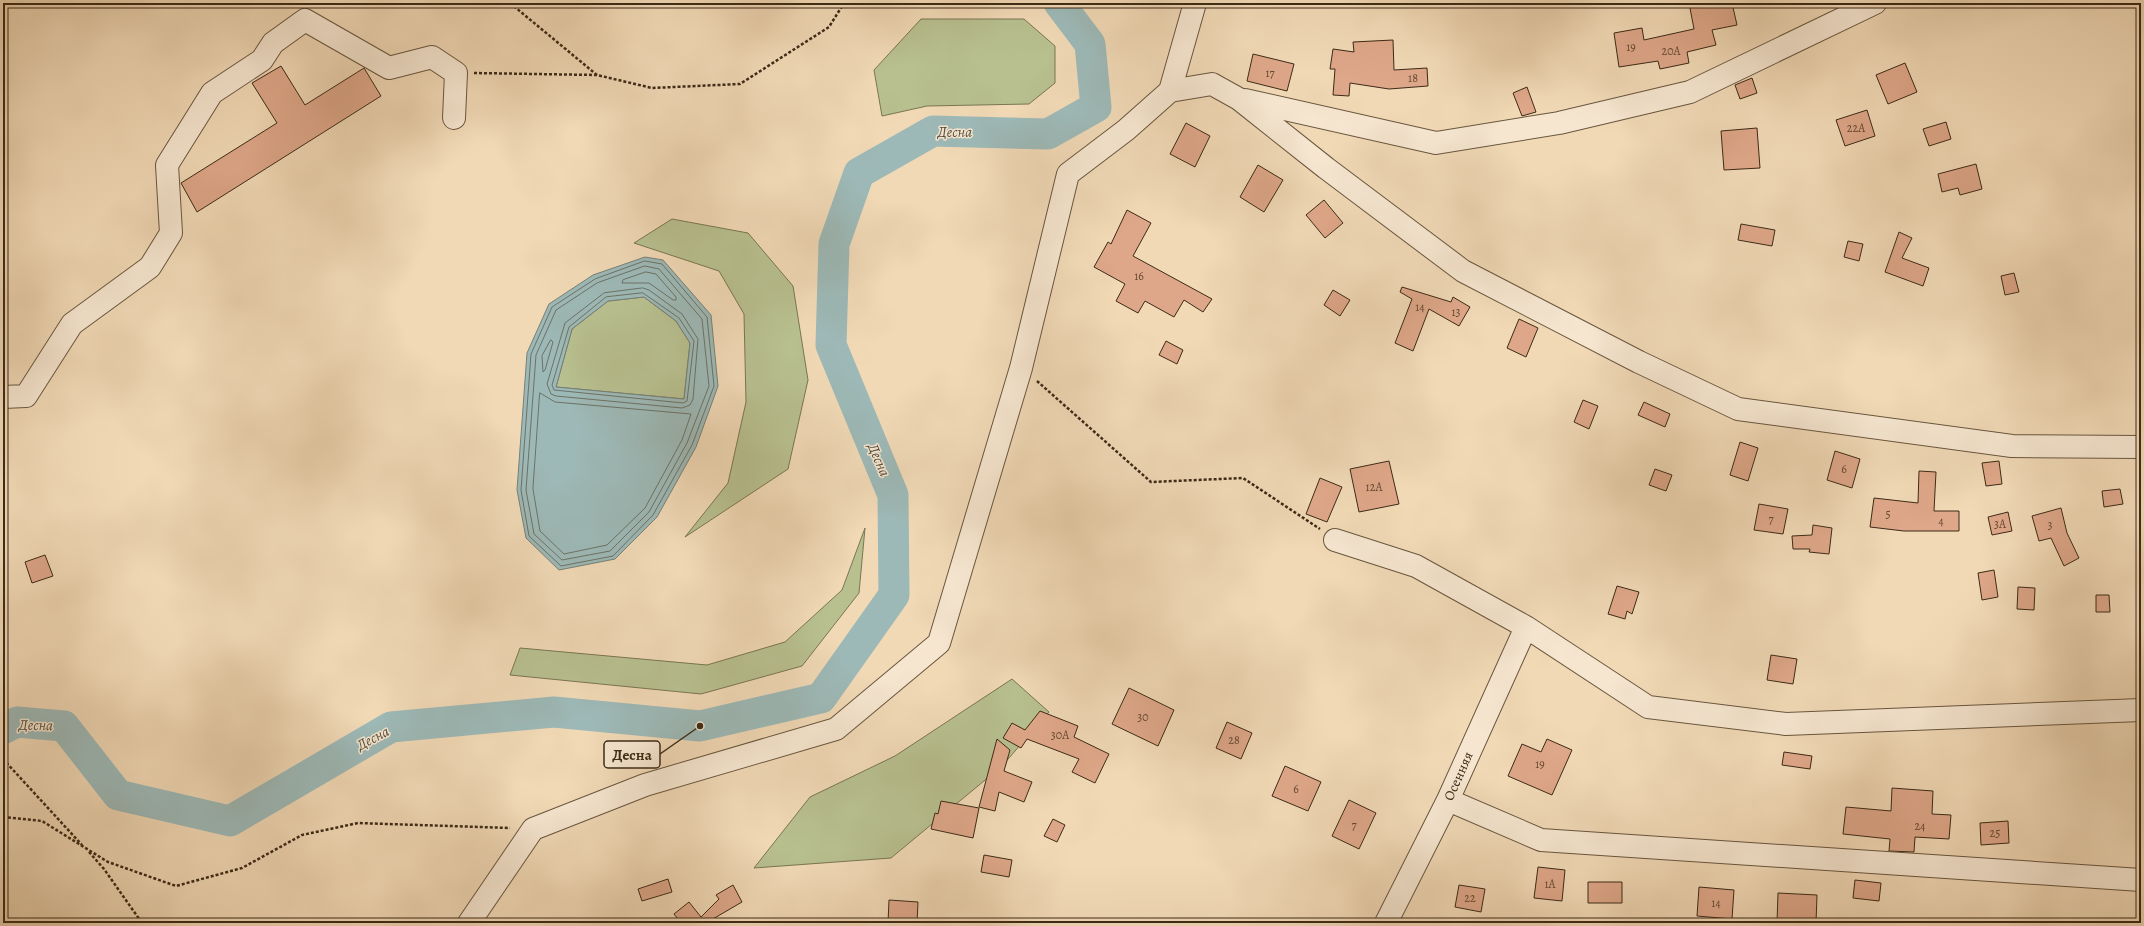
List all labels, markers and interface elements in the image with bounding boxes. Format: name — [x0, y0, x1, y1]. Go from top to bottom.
house number: 19 — [1626, 39, 1636, 55]
house number: 20А — [1661, 43, 1682, 59]
house number: 17 — [1265, 65, 1276, 81]
house number: 18 — [1408, 70, 1418, 86]
house number: 22А — [1847, 120, 1866, 136]
water label: Десна — [937, 122, 972, 142]
house number: 16 — [1134, 268, 1144, 284]
house number: 14 — [1415, 299, 1425, 315]
house number: 13 — [1451, 304, 1461, 320]
water label: Десна — [863, 439, 895, 480]
house number: 6 — [1841, 461, 1847, 477]
house number: 12А — [1366, 479, 1383, 495]
house number: 5 — [1885, 506, 1891, 522]
house number: 7 — [1768, 511, 1774, 527]
house number: 4 — [1938, 513, 1944, 529]
house number: 3А — [1994, 516, 2007, 532]
house number: 3 — [2048, 517, 2053, 533]
house number: 30 — [1137, 709, 1149, 725]
water label: Десна — [18, 715, 53, 735]
water label: Десна — [352, 721, 393, 755]
house number: 30А — [1051, 727, 1070, 743]
house number: 28 — [1228, 732, 1240, 748]
callout: Десна — [604, 741, 660, 768]
text: Десна — [612, 745, 653, 765]
street label: Осенняя — [1439, 748, 1478, 804]
house number: 19 — [1535, 756, 1545, 772]
house number: 6 — [1293, 781, 1299, 797]
house number: 7 — [1351, 817, 1357, 833]
house number: 24 — [1914, 818, 1926, 834]
house number: 25 — [1990, 825, 2000, 841]
house number: 1А — [1544, 876, 1557, 892]
house number: 22 — [1464, 890, 1476, 906]
house number: 14 — [1711, 895, 1721, 911]

